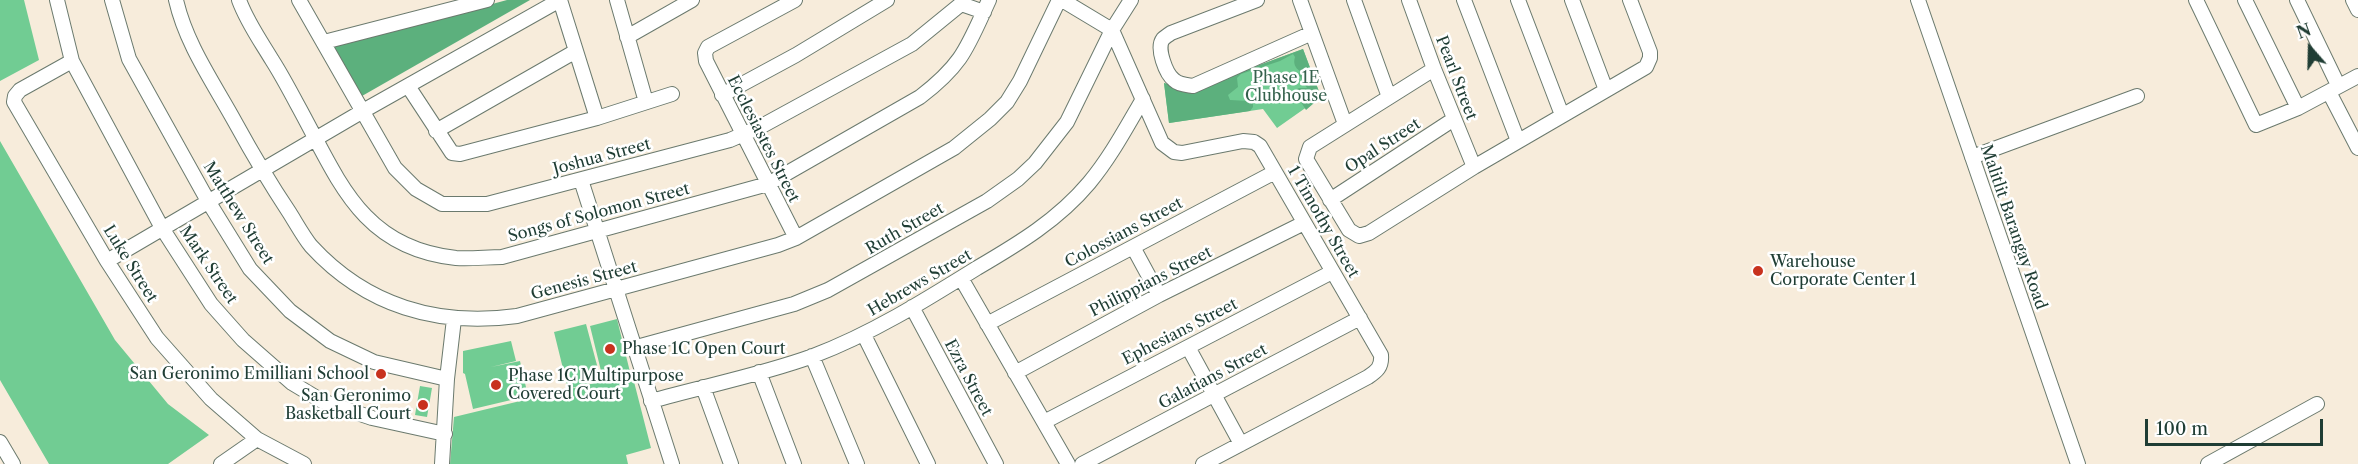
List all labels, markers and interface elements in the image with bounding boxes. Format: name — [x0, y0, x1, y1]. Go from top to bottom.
north arrow — [2280, 18, 2340, 78]
text: N — [2294, 19, 2314, 43]
street label: Pearl Street — [1431, 33, 1481, 123]
park label: Phase 1E Clubhouse — [1245, 68, 1327, 106]
street label: Ecclesiastes Street — [723, 72, 803, 206]
street label: Opal Street — [1342, 115, 1424, 177]
street label: Joshua Street — [551, 135, 653, 179]
street label: Malitlit Barangay Road — [1976, 142, 2050, 312]
street label: Matthew Street — [199, 158, 277, 268]
street label: 1 Timothy Street — [1283, 163, 1363, 281]
street label: Songs of Solomon Street — [506, 180, 692, 246]
street label: Colossians Street — [1062, 194, 1186, 272]
street label: Ruth Street — [863, 199, 947, 259]
street label: Luke Street — [99, 222, 161, 306]
street label: Mark Street — [175, 222, 241, 308]
street label: Philippians Street — [1087, 243, 1215, 321]
street label: Hebrews Street — [865, 246, 975, 320]
place label: Warehouse Corporate Center 1 — [1770, 252, 1916, 290]
street label: Genesis Street — [529, 258, 639, 304]
marker: Warehouse Corporate Center 1 — [1751, 264, 1765, 278]
street label: Ephesians Street — [1119, 295, 1241, 369]
street label: Ezra Street — [940, 336, 996, 420]
place label: Phase 1C Open Court — [622, 339, 785, 359]
street label: Galatians Street — [1155, 340, 1271, 414]
marker: Phase 1C Open Court — [603, 342, 617, 356]
place label: San Geronimo Emilliani School — [130, 364, 369, 384]
place label: Phase 1C Multipurpose Covered Court — [508, 366, 684, 404]
marker: San Geronimo Emilliani School — [374, 367, 388, 381]
marker: Phase 1C Multipurpose Covered Court — [489, 378, 503, 392]
place label: San Geronimo Basketball Court — [285, 386, 411, 424]
marker: San Geronimo Basketball Court — [416, 398, 430, 412]
scale bar — [2148, 407, 2326, 445]
text: 100 m — [2156, 418, 2208, 440]

